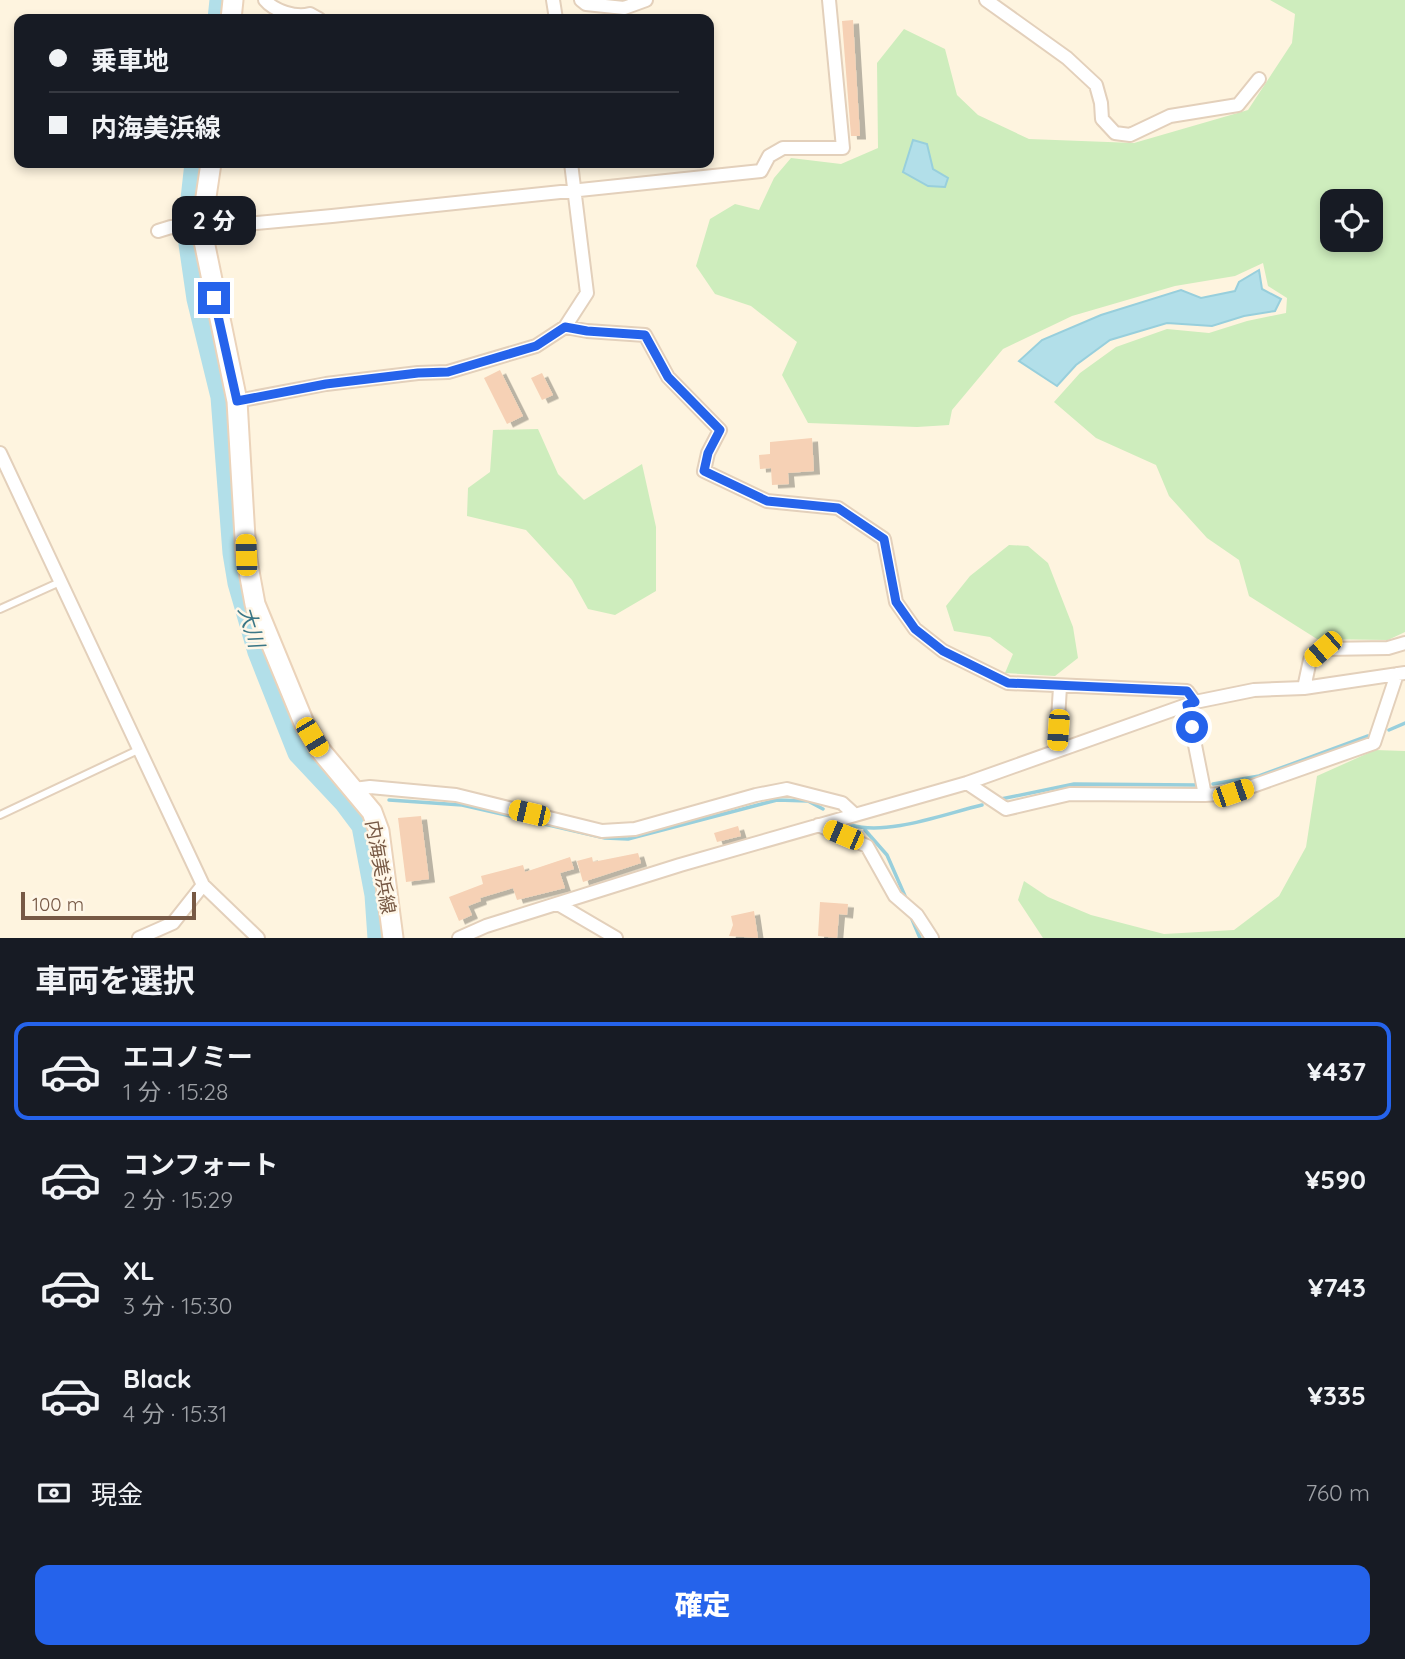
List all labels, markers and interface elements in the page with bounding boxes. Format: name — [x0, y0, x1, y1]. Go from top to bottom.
text: 乗車地 — [91, 44, 169, 77]
text: 内海美浜線 — [91, 111, 221, 144]
map controls — [1320, 189, 1383, 252]
button: locate — [1320, 189, 1383, 252]
callout: 2 分 — [172, 196, 256, 246]
text: 2 分 — [193, 206, 235, 235]
route end — [198, 282, 230, 314]
car — [235, 534, 258, 576]
water label: 大川 — [233, 603, 271, 653]
car — [1301, 627, 1346, 671]
car — [1047, 708, 1070, 752]
route start — [1176, 711, 1208, 743]
car — [293, 714, 332, 760]
car — [1210, 776, 1257, 810]
car — [507, 798, 552, 828]
car — [820, 817, 867, 853]
street label: 内海美浜線 — [361, 818, 401, 916]
scale bar — [21, 889, 196, 921]
text: 100 m — [32, 892, 84, 916]
text: 車両を選択 — [35, 960, 195, 1000]
icon: car — [39, 1040, 102, 1103]
text: エコノミー — [123, 1040, 253, 1073]
text: ¥437 — [1307, 1055, 1366, 1088]
text: 1 分 · 15:28 — [123, 1077, 228, 1106]
icon: car — [39, 1148, 102, 1211]
text: コンフォート — [123, 1148, 278, 1181]
text: ¥590 — [1305, 1163, 1366, 1196]
text: 2 分 · 15:29 — [123, 1185, 233, 1214]
text: XL — [123, 1254, 155, 1287]
icon: car — [39, 1256, 102, 1319]
text: ¥743 — [1308, 1271, 1366, 1304]
text: 3 分 · 15:30 — [123, 1291, 232, 1320]
text: Black — [123, 1362, 192, 1395]
icon: car — [39, 1364, 102, 1427]
text: ¥335 — [1308, 1379, 1366, 1412]
text: 4 分 · 15:31 — [123, 1399, 227, 1428]
icon: cash — [35, 1474, 73, 1512]
text: 現金 — [91, 1478, 143, 1511]
text: 760 m — [1306, 1478, 1370, 1507]
button: 確定 — [35, 1565, 1370, 1645]

